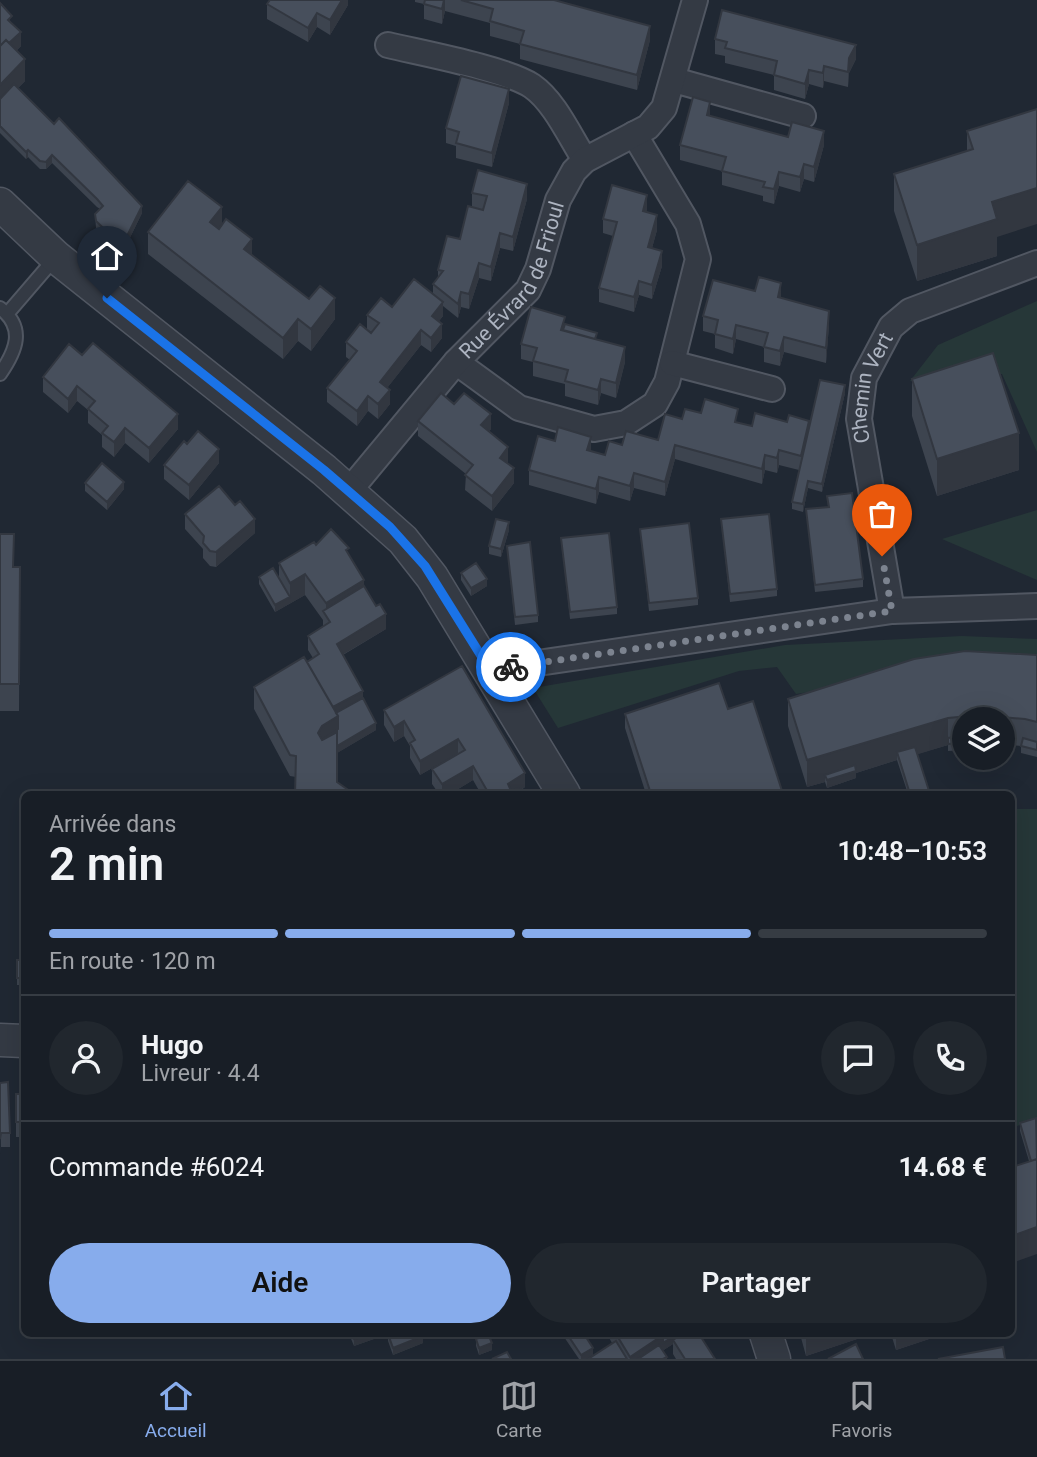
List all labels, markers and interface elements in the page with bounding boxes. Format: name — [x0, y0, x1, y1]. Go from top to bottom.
street label: Rue Évrard de Frioul — [454, 198, 569, 364]
pin — [77, 226, 137, 298]
icon: home — [88, 237, 126, 275]
street label: Chemin Vert — [847, 328, 898, 445]
pin — [852, 484, 912, 556]
icon: bag — [863, 495, 901, 533]
courier — [476, 632, 546, 702]
icon: bike — [492, 648, 530, 686]
map controls — [952, 707, 1015, 770]
button: layers — [952, 707, 1015, 770]
text: Arrivée dans — [49, 811, 176, 838]
text: 10:48–10:53 — [837, 836, 987, 866]
text: 2 min — [49, 837, 164, 891]
text: En route · 120 m — [49, 948, 216, 975]
button: person — [49, 1021, 123, 1095]
button: chat — [821, 1021, 895, 1095]
button: phone — [913, 1021, 987, 1095]
text: Hugo — [141, 1030, 203, 1060]
text: Livreur · 4.4 — [141, 1060, 260, 1087]
text: Commande #6024 — [49, 1152, 264, 1182]
text: 14.68 € — [898, 1152, 987, 1182]
button: Aide — [49, 1243, 511, 1323]
button: Partager — [525, 1243, 987, 1323]
tab: Accueil — [145, 1377, 207, 1442]
tab: Carte — [496, 1377, 542, 1442]
tab: Favoris — [831, 1377, 892, 1442]

